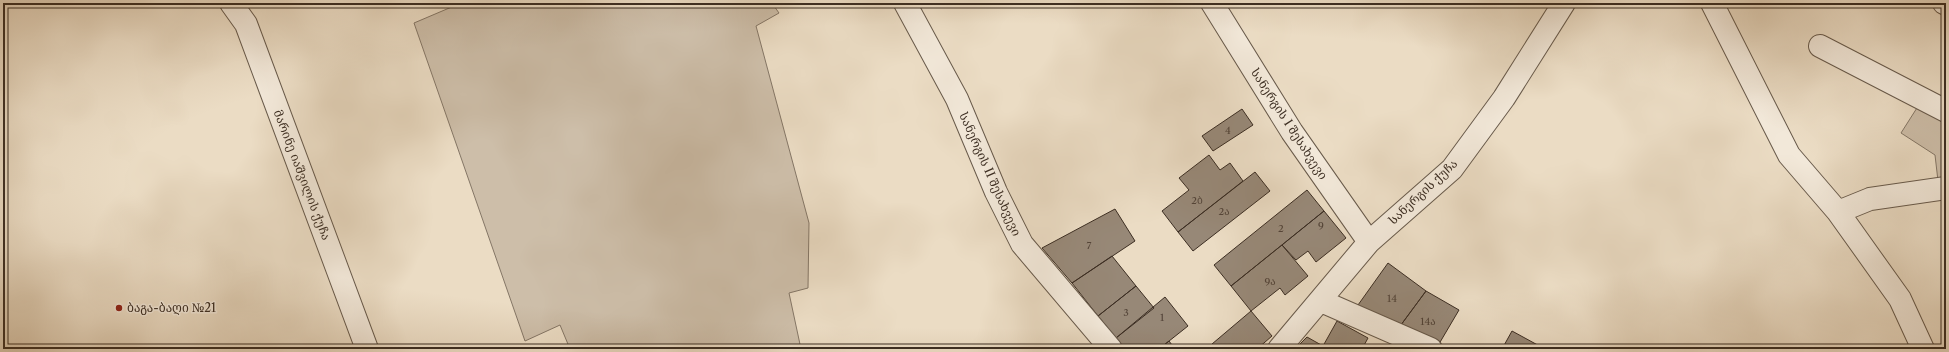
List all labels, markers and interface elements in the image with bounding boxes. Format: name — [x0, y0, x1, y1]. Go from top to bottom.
street label: სანერგის I შესახვევი — [1248, 65, 1331, 182]
street label: მარინე იაშვილის ქუჩა — [271, 108, 334, 242]
street label: სანერგის II შესახვევი — [956, 110, 1025, 238]
house number: 4 — [1225, 124, 1231, 137]
street label: სანერგის ქუჩა — [1385, 156, 1460, 227]
house number: 2ბ — [1191, 194, 1203, 207]
house number: 2ა — [1218, 205, 1230, 218]
house number: 9 — [1318, 219, 1324, 232]
house number: 2 — [1278, 222, 1284, 235]
house number: 7 — [1087, 239, 1092, 252]
house number: 9ა — [1264, 275, 1276, 288]
house number: 14 — [1387, 292, 1397, 305]
place label: ბაგა-ბაღი №21 — [127, 300, 216, 315]
marker: ბაგა-ბაღი №21 — [114, 303, 124, 313]
house number: 3 — [1123, 306, 1129, 319]
house number: 1 — [1160, 311, 1165, 324]
house number: 14ა — [1420, 315, 1436, 328]

